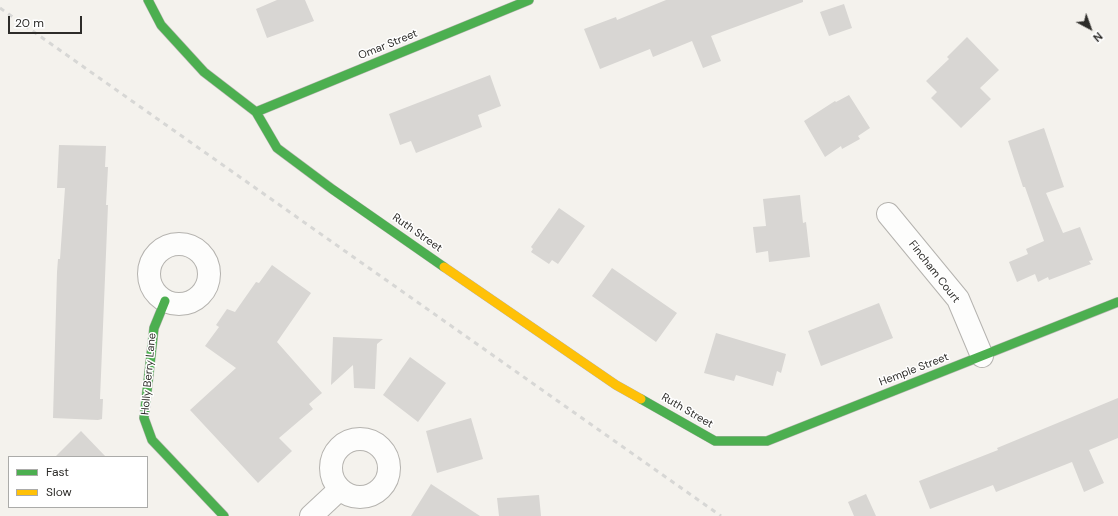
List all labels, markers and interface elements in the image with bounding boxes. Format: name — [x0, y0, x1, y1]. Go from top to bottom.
scale bar — [10, 8, 84, 34]
north arrow — [1070, 8, 1110, 48]
text: 20 m — [15, 15, 44, 31]
street label: Omar Street — [357, 27, 419, 63]
text: N — [1090, 29, 1105, 45]
street label: Ruth Street — [390, 211, 444, 255]
street label: Fincham Court — [906, 238, 962, 306]
street label: Holly Berry Lane — [139, 332, 159, 416]
street label: Hemple Street — [877, 351, 951, 389]
street label: Ruth Street — [659, 391, 715, 431]
legend — [8, 456, 148, 508]
text: Fast — [46, 464, 69, 480]
text: Slow — [46, 484, 72, 500]

